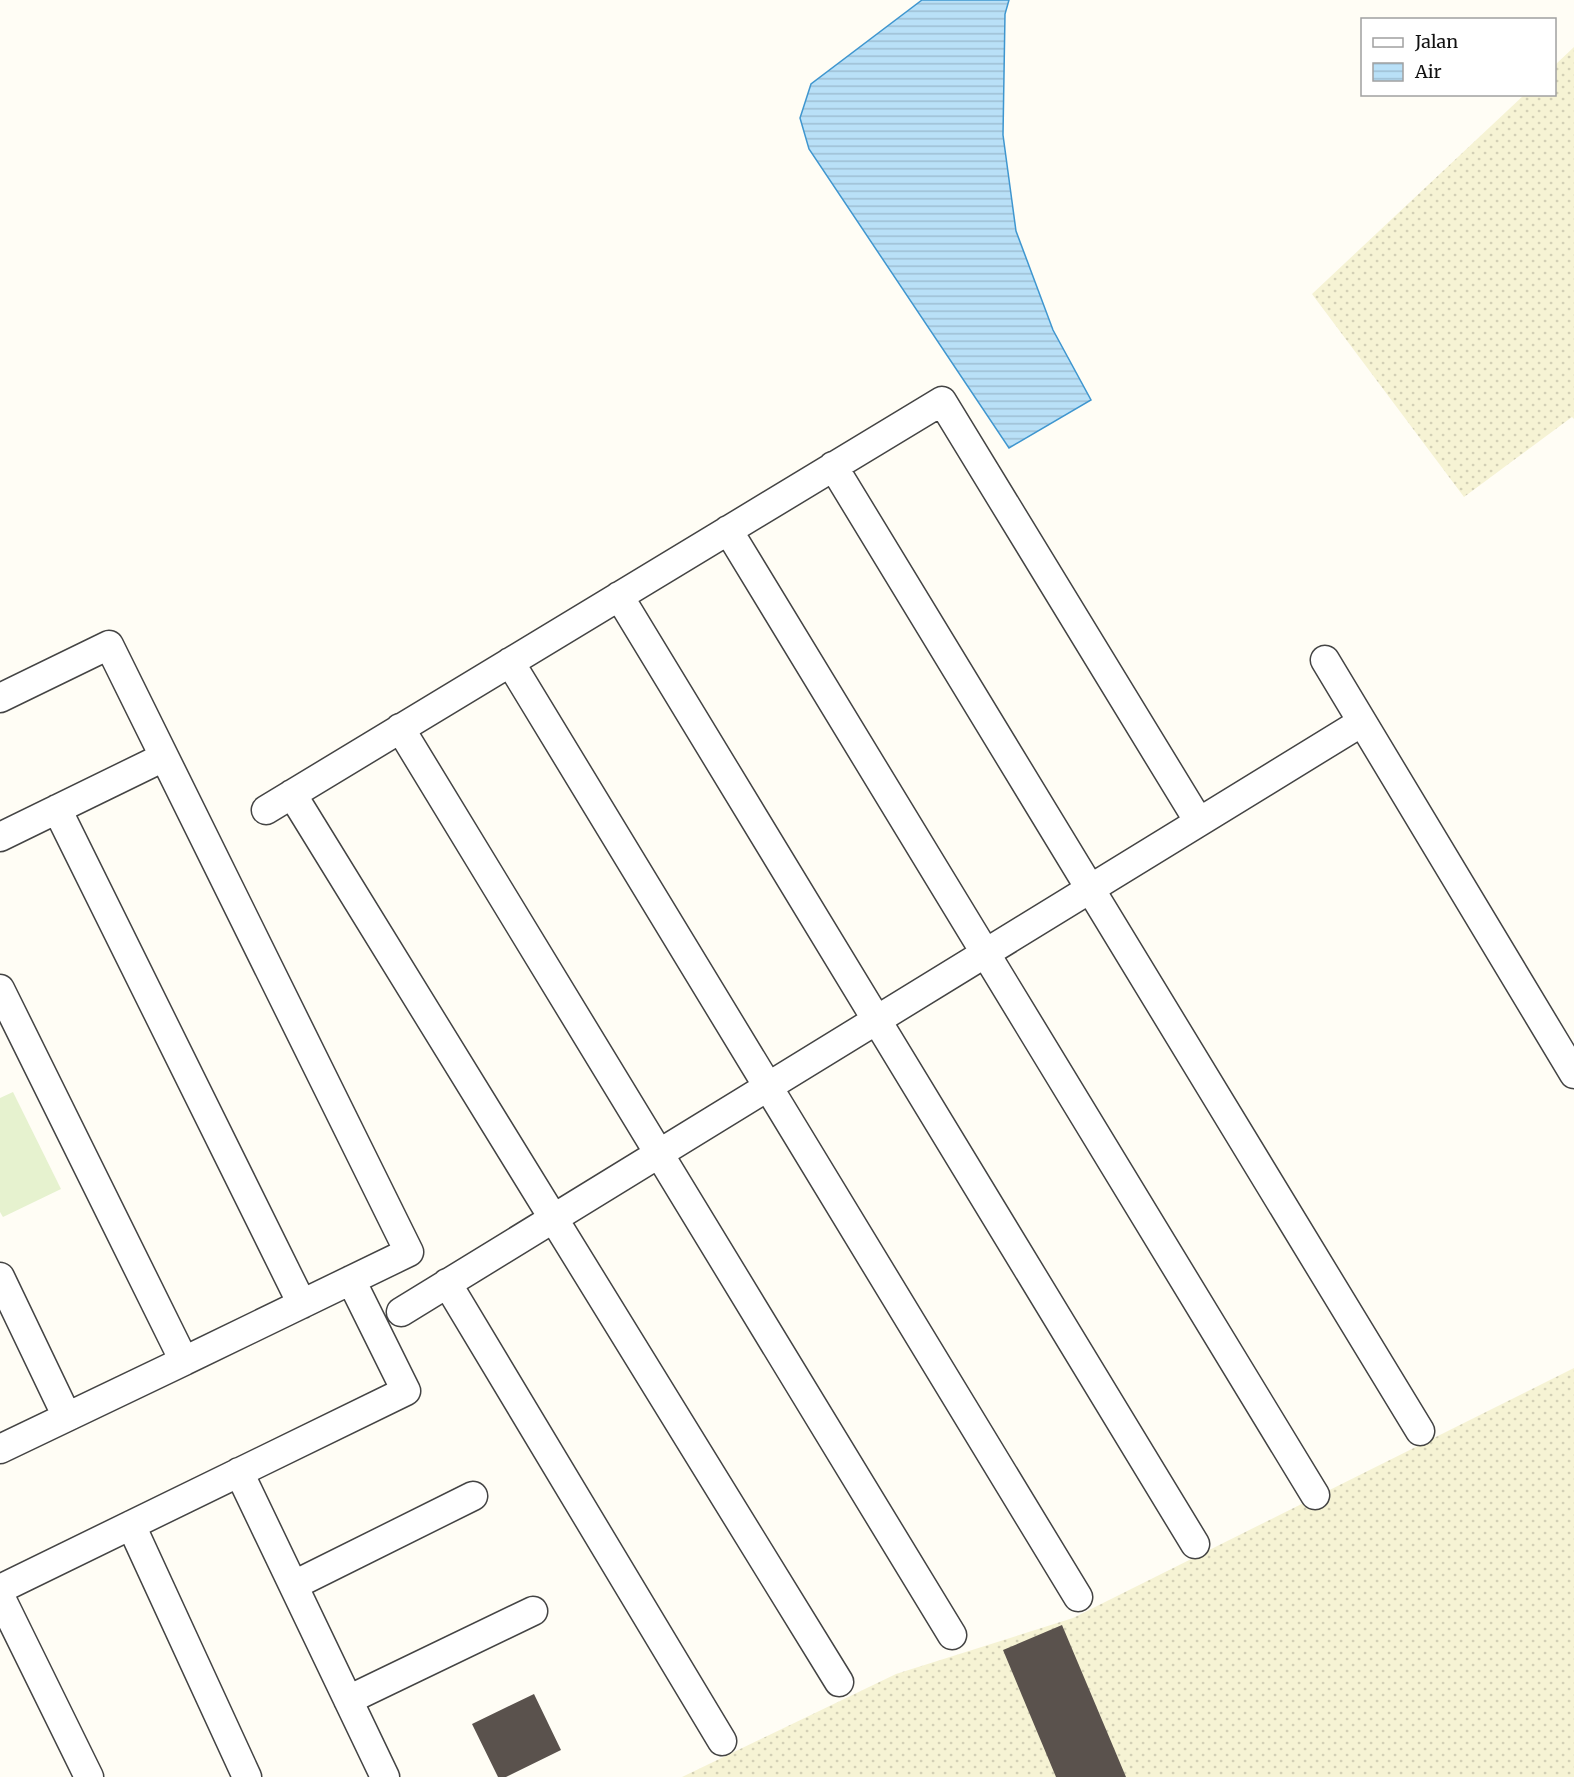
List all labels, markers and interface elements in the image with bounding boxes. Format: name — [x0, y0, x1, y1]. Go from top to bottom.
legend — [1361, 18, 1556, 96]
text: Jalan — [1414, 30, 1458, 53]
text: Air — [1414, 60, 1442, 83]

